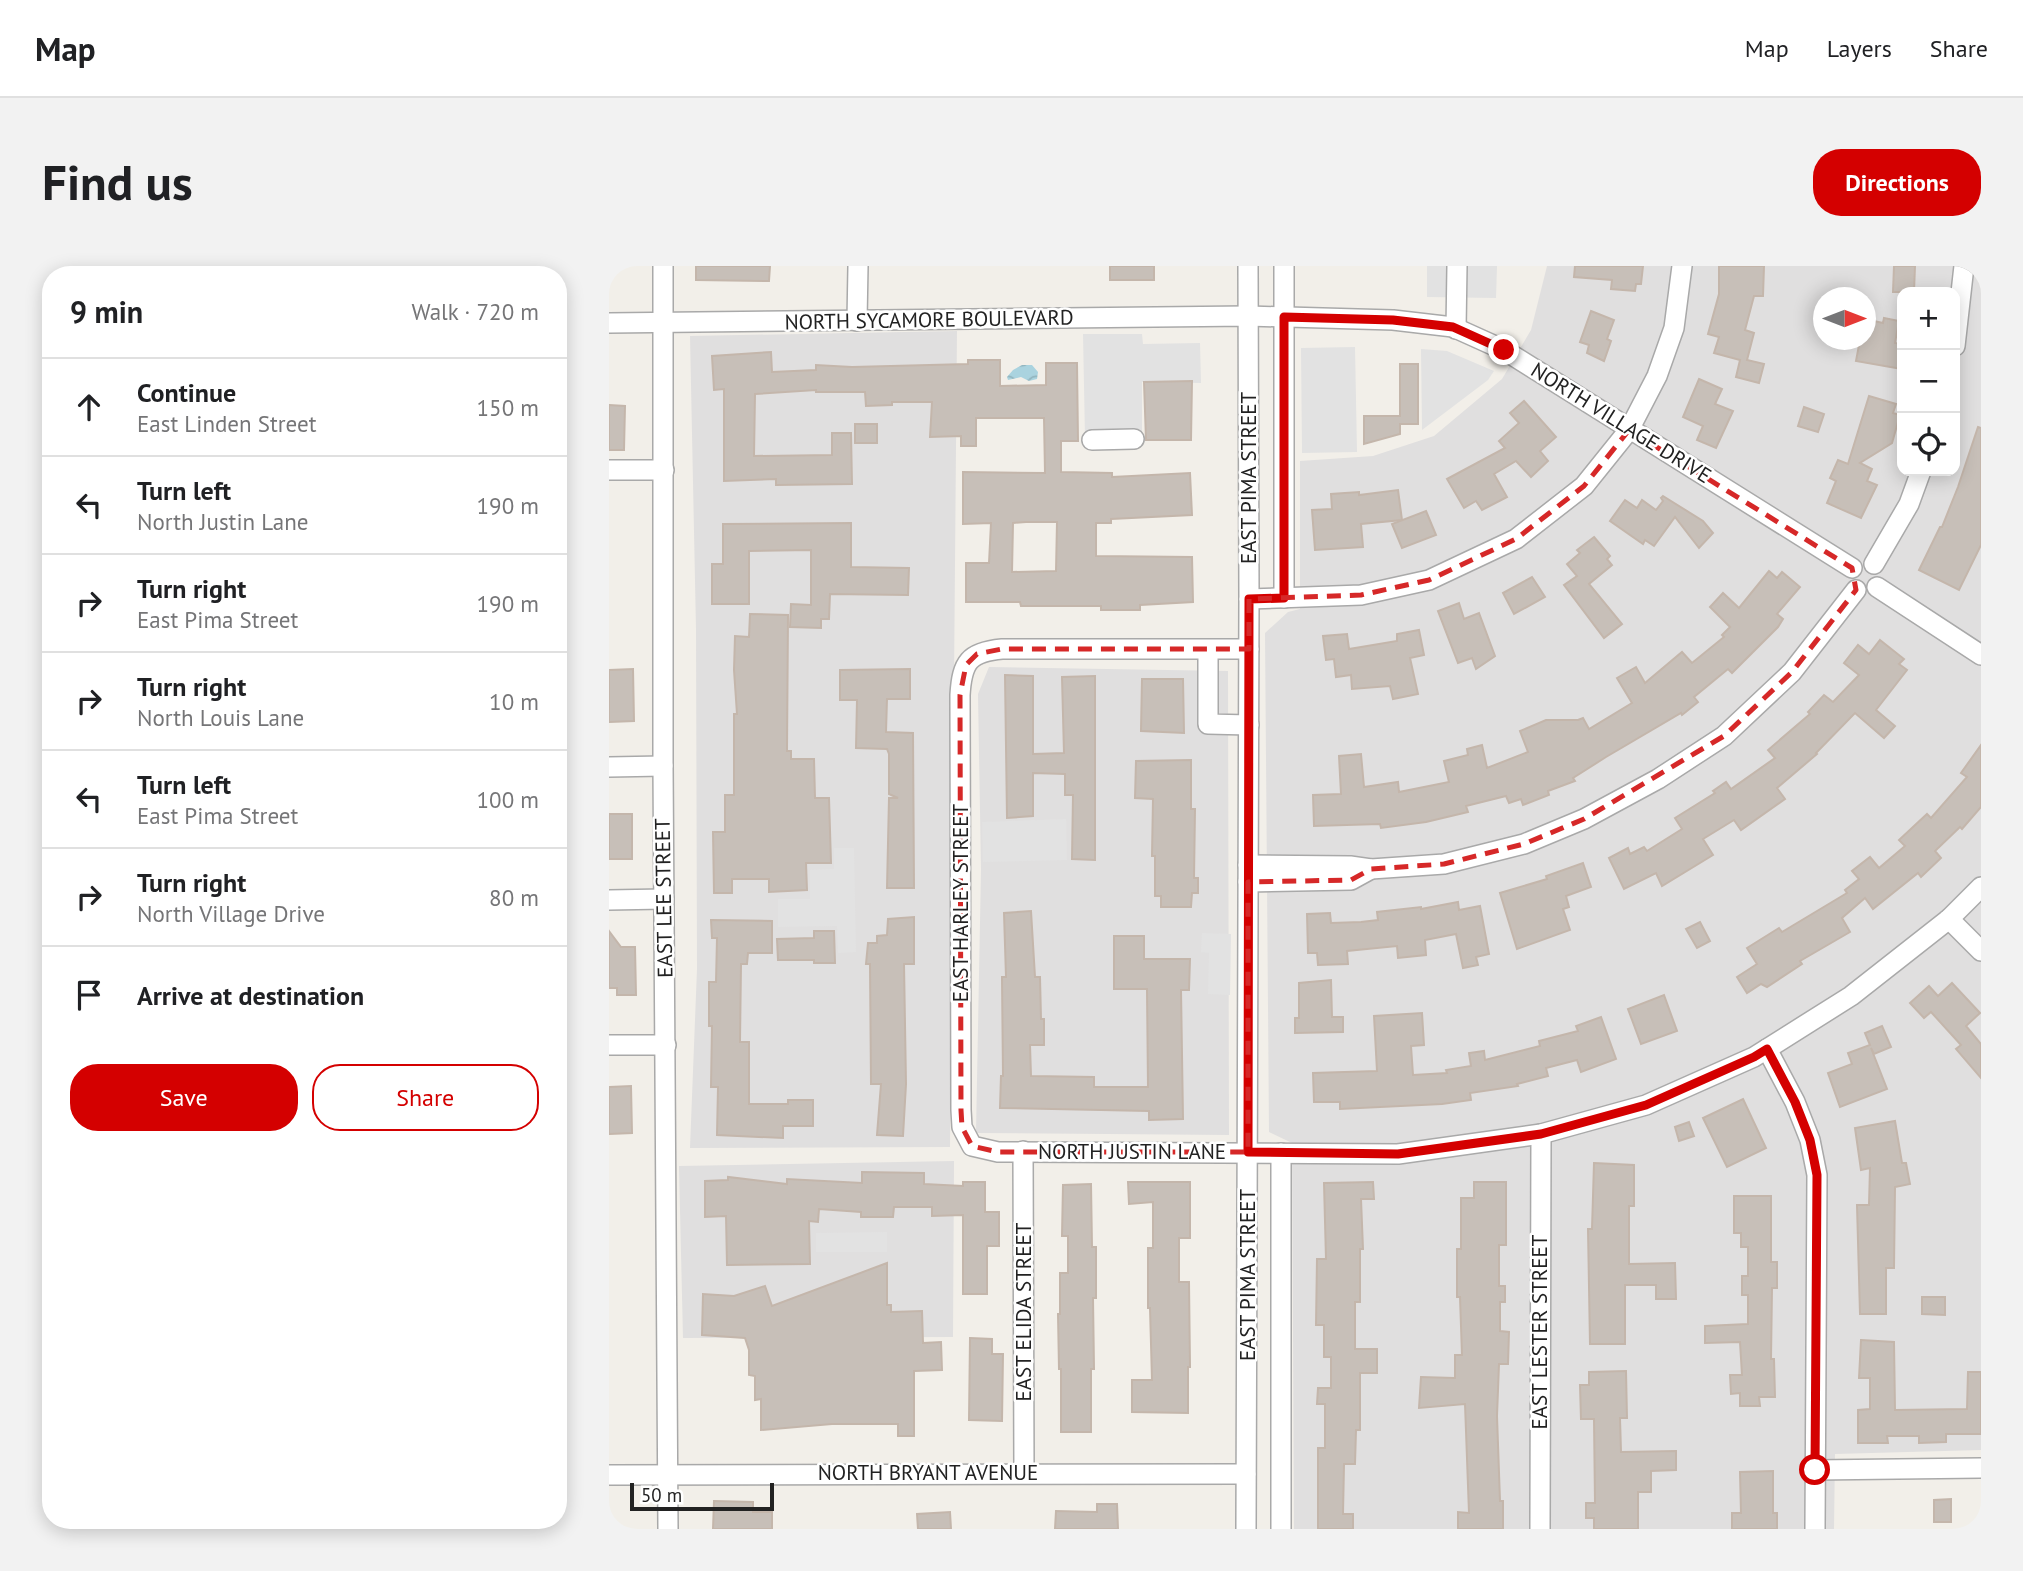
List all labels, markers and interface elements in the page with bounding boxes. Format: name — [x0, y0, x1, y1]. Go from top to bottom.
text: Map — [35, 27, 96, 70]
text: Map — [1745, 33, 1789, 64]
text: Layers — [1827, 33, 1892, 64]
text: Share — [1930, 33, 1988, 64]
button: Directions — [1813, 149, 1981, 216]
text: Find us — [42, 150, 193, 214]
north arrow — [1813, 287, 1876, 350]
map controls — [1897, 287, 1960, 476]
button: + — [1897, 287, 1960, 350]
text: 9 min — [70, 292, 143, 331]
text: Walk · 720 m — [412, 297, 539, 326]
street label: NORTH SYCAMORE BOULEVARD — [784, 303, 1074, 336]
route end — [1488, 334, 1519, 365]
button: − — [1897, 350, 1960, 413]
street label: NORTH VILLAGE DRIVE — [1526, 356, 1716, 489]
text: Continue — [137, 376, 236, 409]
icon: ahead — [70, 388, 108, 426]
street label: EAST PIMA STREET — [1235, 392, 1262, 564]
text: 150 m — [477, 393, 539, 422]
text: East Linden Street — [137, 409, 317, 438]
button: locate — [1897, 413, 1960, 476]
text: Turn left — [137, 474, 231, 507]
icon: left — [70, 486, 108, 524]
text: 190 m — [477, 491, 539, 520]
text: North Justin Lane — [137, 507, 308, 536]
text: Turn right — [137, 572, 246, 605]
icon: right — [70, 584, 108, 622]
text: 190 m — [477, 589, 539, 618]
text: East Pima Street — [137, 605, 298, 634]
text: Turn right — [137, 670, 246, 703]
icon: right — [70, 682, 108, 720]
text: 10 m — [489, 687, 539, 716]
text: North Louis Lane — [137, 703, 304, 732]
text: Turn left — [137, 768, 231, 801]
icon: left — [70, 780, 108, 818]
text: 100 m — [477, 785, 539, 814]
text: East Pima Street — [137, 801, 298, 830]
street label: EAST HARLEY STREET — [947, 803, 974, 1002]
street label: EAST LEE STREET — [649, 818, 678, 978]
text: Turn right — [137, 866, 246, 899]
icon: right — [70, 878, 108, 916]
text: 80 m — [489, 883, 539, 912]
text: North Village Drive — [137, 899, 325, 928]
icon: arrive — [70, 976, 108, 1014]
text: Arrive at destination — [137, 979, 364, 1012]
button: Save — [70, 1064, 298, 1131]
button: Share — [312, 1064, 539, 1131]
street label: NORTH JUSTIN LANE — [1038, 1138, 1226, 1165]
street label: EAST PIMA STREET — [1234, 1189, 1261, 1361]
street label: EAST ELIDA STREET — [1010, 1222, 1037, 1402]
street label: EAST LESTER STREET — [1526, 1234, 1553, 1429]
route start — [1799, 1454, 1830, 1485]
street label: NORTH BRYANT AVENUE — [818, 1459, 1038, 1486]
scale bar — [630, 1480, 773, 1512]
text: 50 m — [641, 1483, 682, 1507]

